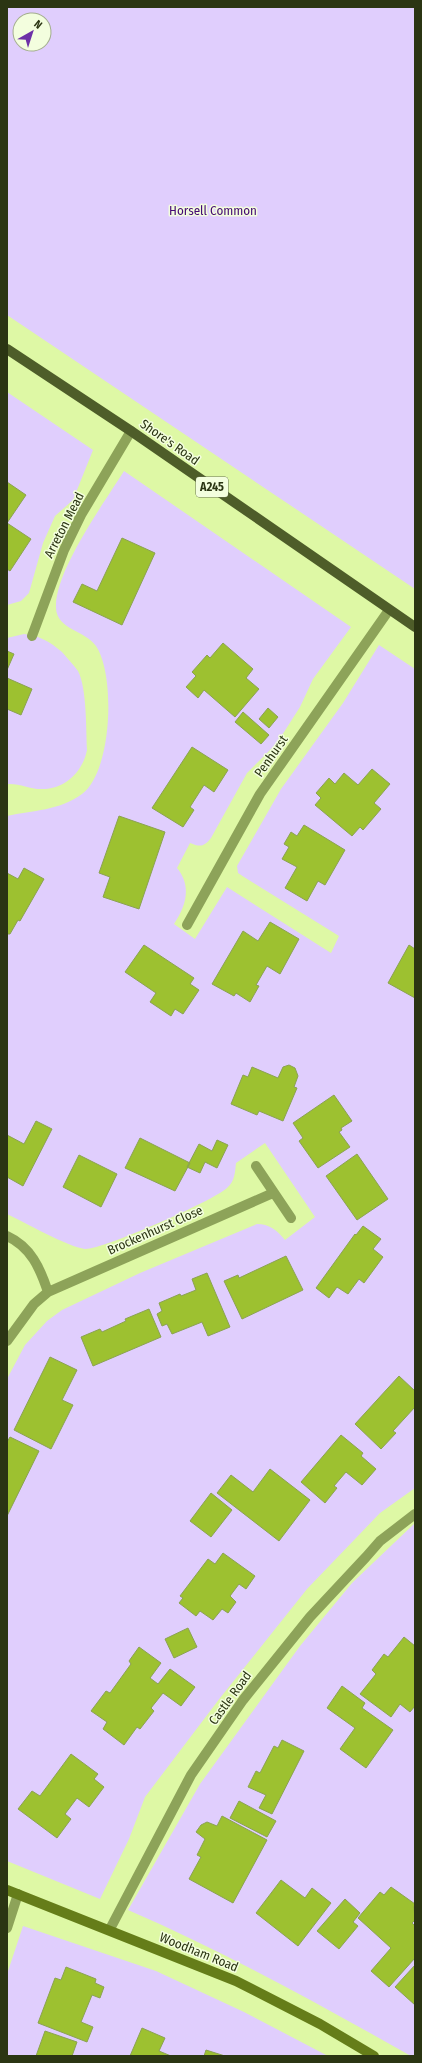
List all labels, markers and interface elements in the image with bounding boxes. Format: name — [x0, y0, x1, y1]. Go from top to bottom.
north arrow — [12, 12, 52, 52]
text: N — [31, 17, 45, 32]
park label: Horsell Common — [169, 203, 257, 218]
street label: Shore's Road — [138, 416, 202, 468]
road number: A245 — [196, 477, 228, 497]
street label: Arreton Mead — [41, 490, 87, 560]
street label: Penhurst — [251, 732, 291, 780]
street label: Brockenhurst Close — [105, 1202, 205, 1258]
street label: Castle Road — [206, 1668, 254, 1728]
street label: Woodham Road — [157, 1929, 241, 1975]

